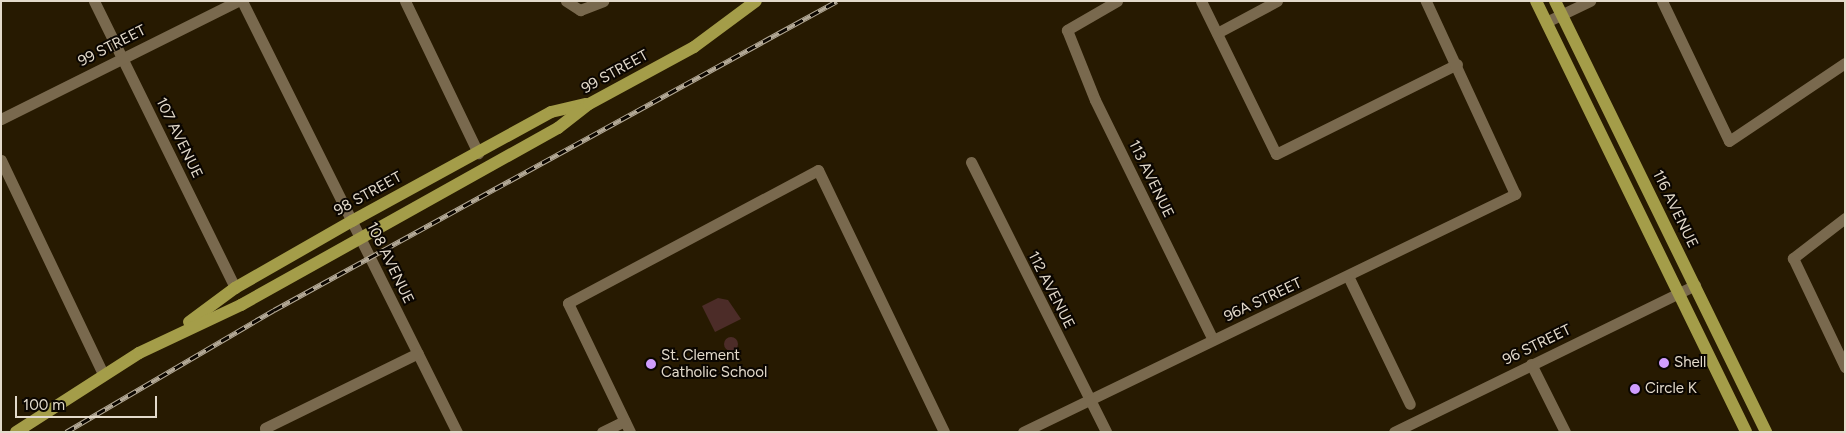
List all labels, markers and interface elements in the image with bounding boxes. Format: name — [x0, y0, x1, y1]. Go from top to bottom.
street label: 99 STREET — [75, 21, 149, 71]
street label: 99 STREET — [578, 46, 652, 98]
street label: 107 AVENUE — [152, 95, 206, 181]
street label: 113 AVENUE — [1124, 137, 1178, 221]
street label: 116 AVENUE — [1648, 167, 1702, 251]
street label: 98 STREET — [331, 168, 405, 220]
street label: 108 AVENUE — [362, 219, 418, 307]
street label: 112 AVENUE — [1024, 248, 1078, 332]
street label: 96A STREET — [1221, 274, 1305, 326]
street label: 96 STREET — [1500, 321, 1574, 369]
place label: St. Clement Catholic School — [661, 346, 767, 381]
place label: Shell — [1674, 354, 1706, 372]
marker: Shell — [1658, 357, 1670, 369]
marker: St. Clement Catholic School — [645, 358, 657, 370]
place label: Circle K — [1645, 380, 1697, 398]
marker: Circle K — [1629, 383, 1641, 395]
scale bar — [18, 386, 160, 418]
text: 100 m — [23, 396, 65, 414]

